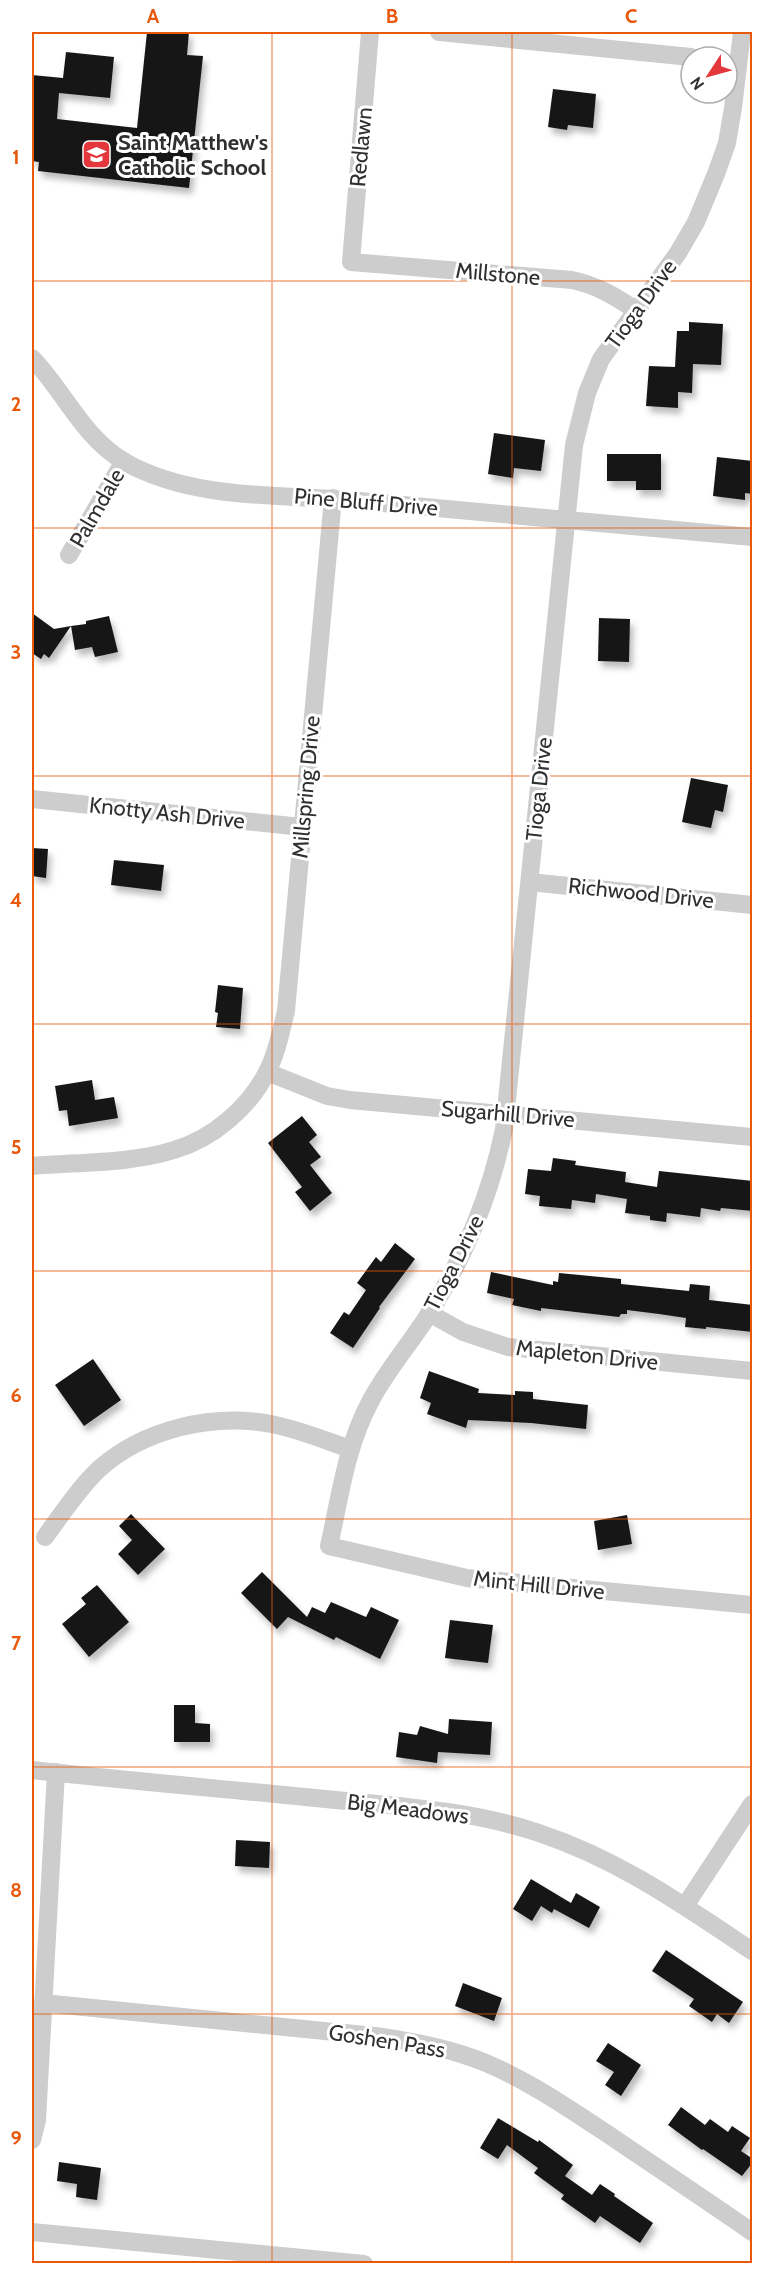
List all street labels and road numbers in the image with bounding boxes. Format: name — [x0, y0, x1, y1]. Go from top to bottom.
street label: Redlawn — [344, 106, 378, 188]
street label: Tioga Drive — [599, 254, 683, 354]
street label: Millstone — [455, 257, 541, 291]
street label: Palmdale — [64, 464, 130, 552]
street label: Pine Bluff Drive — [293, 482, 439, 522]
street label: Millspring Drive — [286, 714, 326, 860]
street label: Tioga Drive — [520, 736, 558, 842]
street label: Knotty Ash Drive — [88, 791, 246, 835]
street label: Richwood Drive — [567, 872, 715, 914]
street label: Sugarhill Drive — [440, 1095, 576, 1133]
street label: Tioga Drive — [418, 1210, 490, 1316]
street label: Mapleton Drive — [515, 1334, 659, 1376]
street label: Mint Hill Drive — [472, 1565, 606, 1605]
street label: Big Meadows — [346, 1788, 470, 1830]
street label: Goshen Pass — [327, 2018, 447, 2064]

